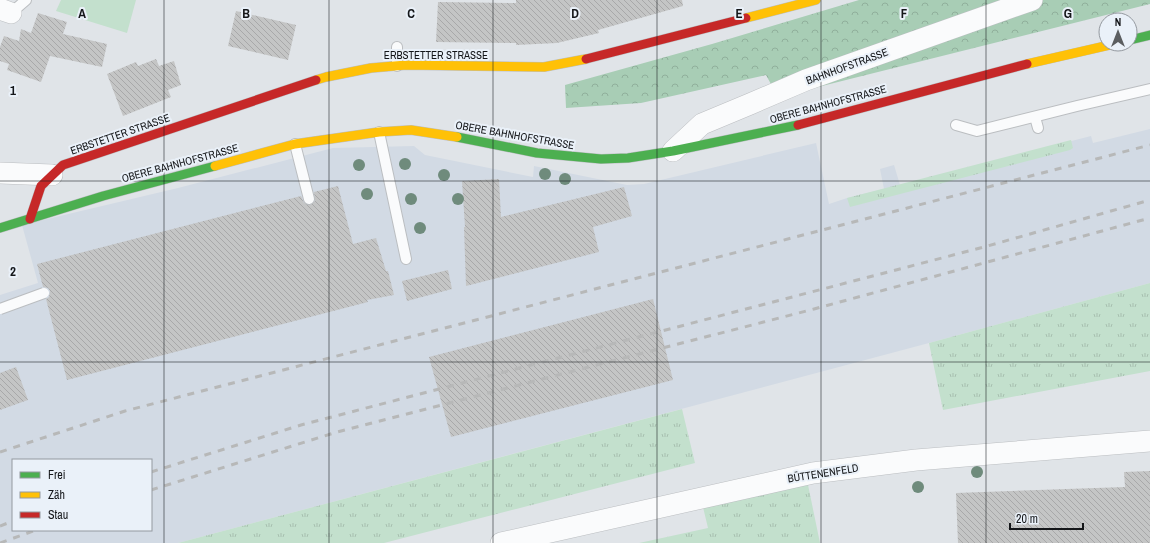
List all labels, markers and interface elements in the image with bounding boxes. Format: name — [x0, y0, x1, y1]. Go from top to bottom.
text: A — [78, 5, 86, 22]
text: B — [242, 5, 250, 22]
text: C — [407, 5, 415, 22]
text: D — [571, 5, 579, 22]
text: E — [735, 5, 743, 22]
text: F — [901, 5, 908, 22]
text: G — [1064, 5, 1072, 22]
north arrow — [1098, 12, 1138, 52]
text: N — [1115, 15, 1121, 29]
street label: BAHNHOFSTRASSE — [804, 45, 890, 87]
street label: ERBSTETTER STRASSE — [384, 48, 488, 62]
text: 1 — [10, 82, 16, 99]
street label: OBERE BAHNHOFSTRASSE — [768, 82, 888, 126]
street label: ERBSTETTER STRASSE — [68, 110, 172, 158]
street label: OBERE BAHNHOFSTRASSE — [455, 118, 575, 152]
street label: OBERE BAHNHOFSTRASSE — [120, 141, 240, 185]
text: 2 — [10, 263, 16, 280]
legend — [12, 459, 152, 531]
street label: BÜTTENENFELD — [787, 460, 859, 486]
text: Frei — [48, 467, 66, 483]
text: Zäh — [48, 487, 65, 503]
scale bar — [1010, 505, 1083, 531]
text: Stau — [48, 507, 68, 523]
text: 20 m — [1016, 511, 1038, 527]

